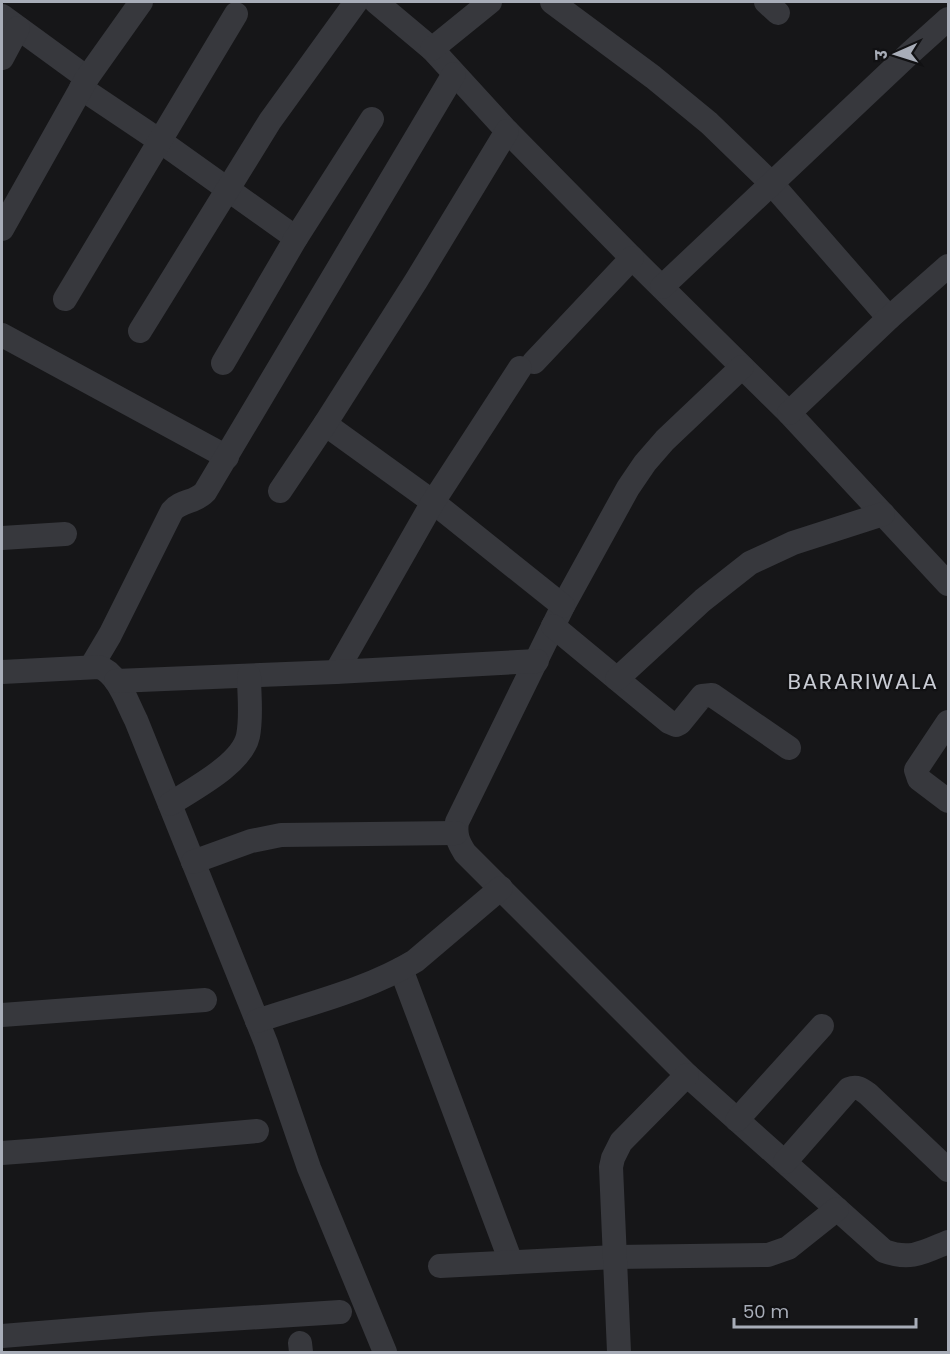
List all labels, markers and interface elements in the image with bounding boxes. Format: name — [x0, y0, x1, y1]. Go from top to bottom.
north arrow — [866, 24, 926, 84]
text: उ — [870, 49, 893, 61]
district label: BARARIWALA — [788, 666, 938, 697]
scale bar — [734, 1291, 916, 1329]
text: 50 m — [743, 1299, 789, 1324]

